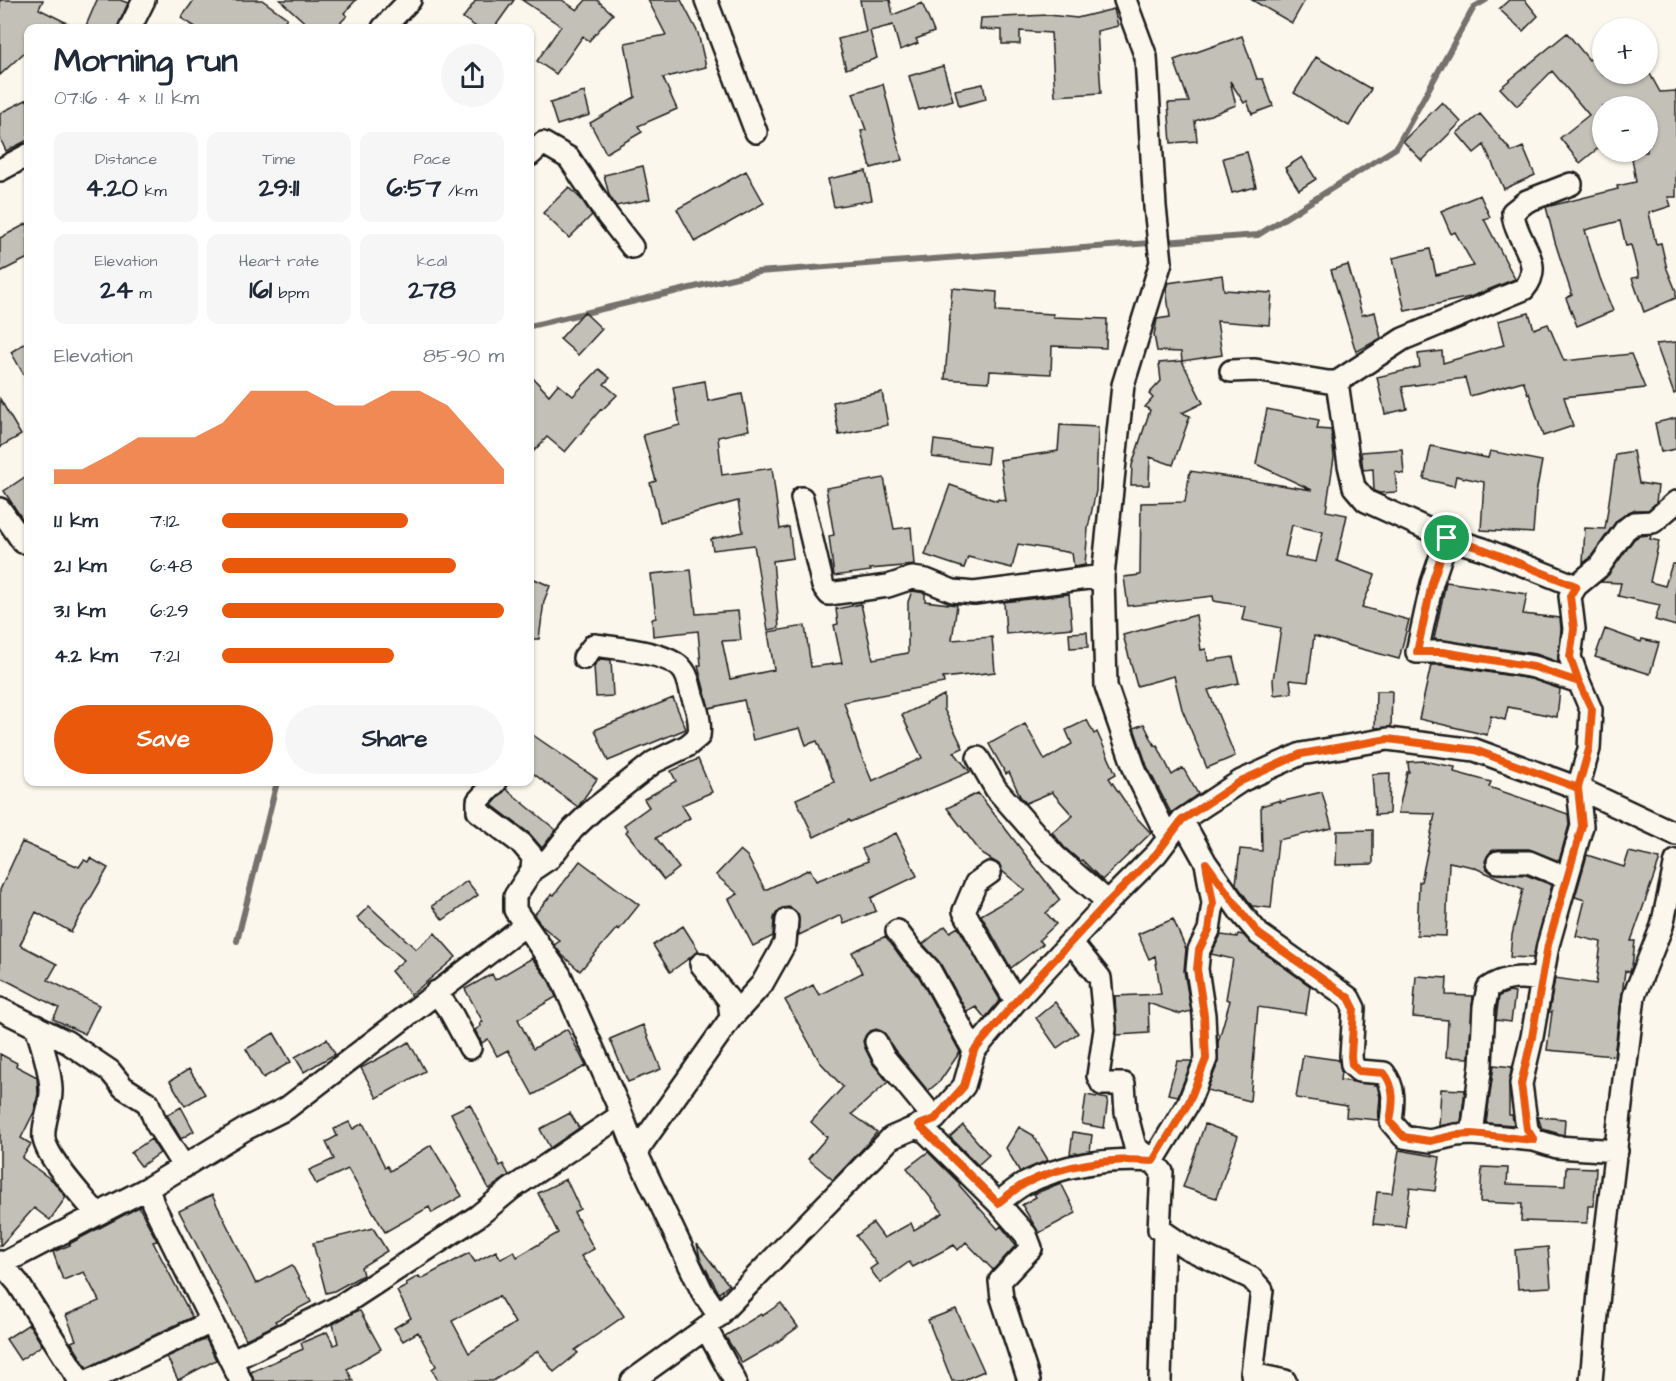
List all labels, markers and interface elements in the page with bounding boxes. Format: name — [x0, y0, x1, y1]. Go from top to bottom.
map controls — [1592, 18, 1658, 162]
button: + — [1592, 18, 1658, 84]
text: Morning run — [54, 38, 238, 84]
button: share — [441, 44, 504, 107]
text: 07:16 · 4 × 1.1 km — [54, 84, 199, 112]
button: − — [1592, 96, 1658, 162]
text: Distance — [95, 148, 157, 170]
text: Time — [262, 148, 296, 170]
text: Pace — [413, 148, 451, 170]
text: 4.20 — [85, 170, 138, 206]
text: 29:11 — [259, 170, 299, 206]
text: 6:57 — [386, 170, 442, 206]
text: km — [138, 180, 167, 202]
text: /km — [442, 180, 478, 202]
text: Elevation — [95, 250, 157, 272]
text: Heart rate — [239, 250, 319, 272]
text: kcal — [417, 250, 447, 272]
text: 24 — [100, 272, 133, 308]
text: 161 — [249, 272, 272, 308]
text: 278 — [408, 272, 456, 308]
text: m — [133, 282, 152, 304]
text: bpm — [272, 282, 309, 304]
text: Elevation — [54, 342, 133, 370]
text: 85–90 m — [423, 342, 504, 370]
text: 1.1 km — [54, 507, 98, 535]
text: 7:12 — [150, 507, 180, 535]
pin — [1421, 512, 1472, 563]
icon: arrive — [1430, 521, 1463, 554]
text: 2.1 km — [54, 552, 107, 580]
text: 6:48 — [150, 552, 192, 580]
text: 3.1 km — [54, 597, 105, 625]
text: 6:29 — [150, 597, 189, 625]
text: 4.2 km — [54, 642, 118, 670]
text: 7:21 — [150, 642, 180, 670]
button: Save — [54, 705, 273, 774]
button: Share — [285, 705, 504, 774]

